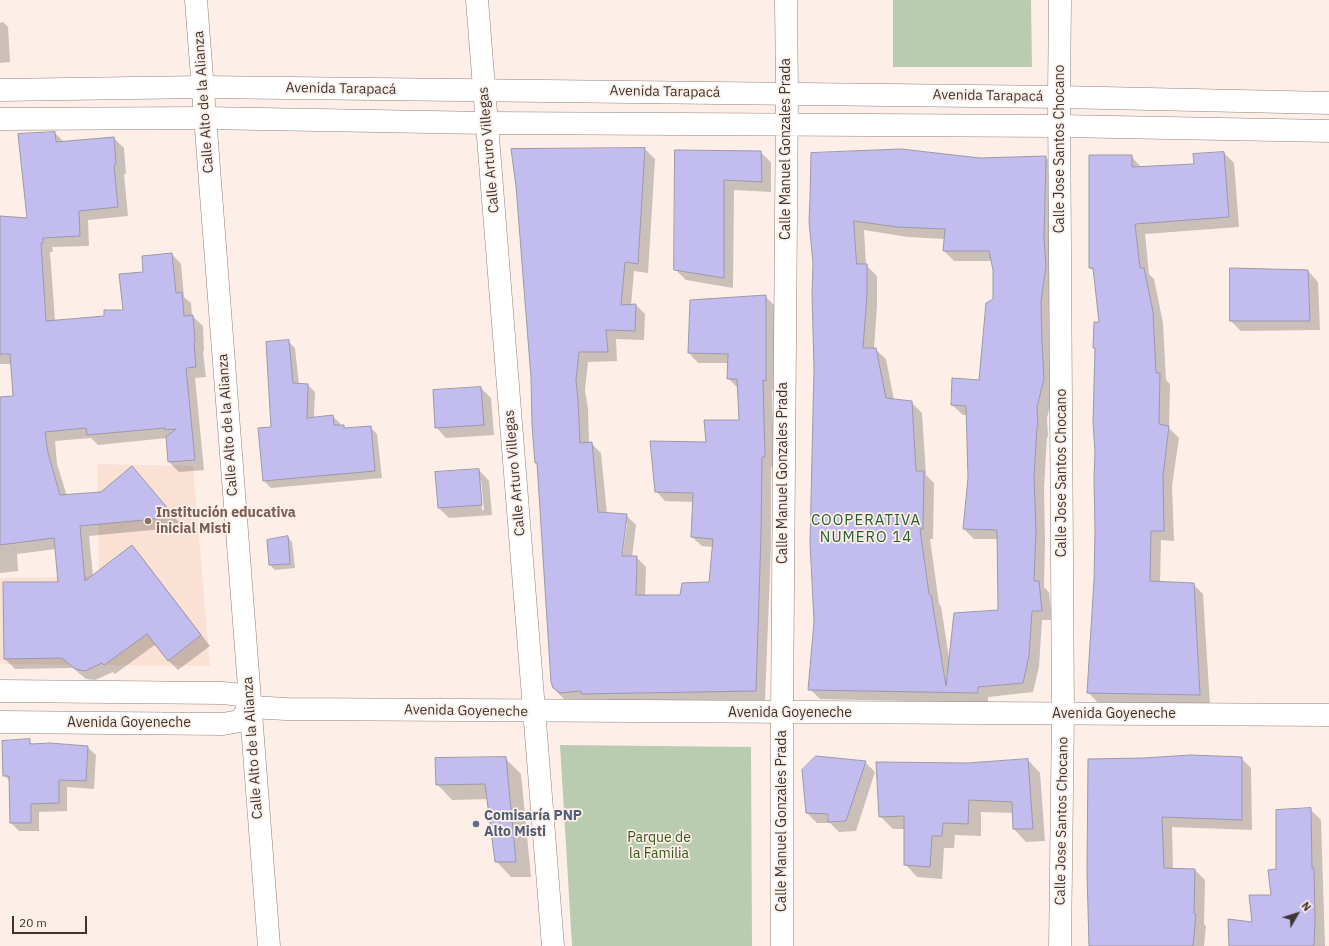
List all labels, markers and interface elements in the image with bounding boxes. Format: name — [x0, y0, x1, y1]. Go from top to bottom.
street label: Calle Alto de la Alianza — [191, 30, 217, 174]
street label: Calle Manuel Gonzales Prada — [778, 58, 794, 240]
street label: Calle Jose Santos Chocano — [1052, 65, 1068, 233]
street label: Avenida Tarapacá — [286, 80, 396, 98]
street label: Avenida Tarapacá — [610, 83, 720, 101]
street label: Calle Arturo Villegas — [475, 86, 503, 214]
street label: Avenida Tarapacá — [933, 87, 1043, 105]
street label: Calle Alto de la Alianza — [215, 353, 241, 497]
street label: Calle Manuel Gonzales Prada — [775, 382, 791, 564]
street label: Calle Jose Santos Chocano — [1054, 389, 1070, 557]
street label: Calle Arturo Villegas — [501, 409, 529, 537]
place label: Institución educativa inicial Misti — [156, 505, 296, 538]
district label: COOPERATIVA NUMERO 14 — [811, 512, 921, 547]
marker: Institución educativa inicial Misti — [143, 516, 153, 526]
street label: Calle Alto de la Alianza — [240, 676, 266, 820]
street label: Avenida Goyeneche — [404, 702, 528, 720]
street label: Avenida Goyeneche — [728, 705, 852, 721]
street label: Avenida Goyeneche — [1052, 706, 1176, 722]
street label: Avenida Goyeneche — [67, 715, 191, 731]
street label: Calle Manuel Gonzales Prada — [774, 730, 790, 912]
street label: Calle Jose Santos Chocano — [1052, 737, 1072, 905]
place label: Comisaría PNP Alto Misti — [484, 808, 582, 840]
marker: Comisaría PNP Alto Misti — [471, 819, 481, 829]
park label: Parque de la Familia — [627, 830, 691, 862]
north arrow — [1277, 894, 1317, 934]
text: N — [1298, 899, 1314, 914]
scale bar — [14, 908, 89, 934]
text: 20 m — [19, 915, 47, 930]

